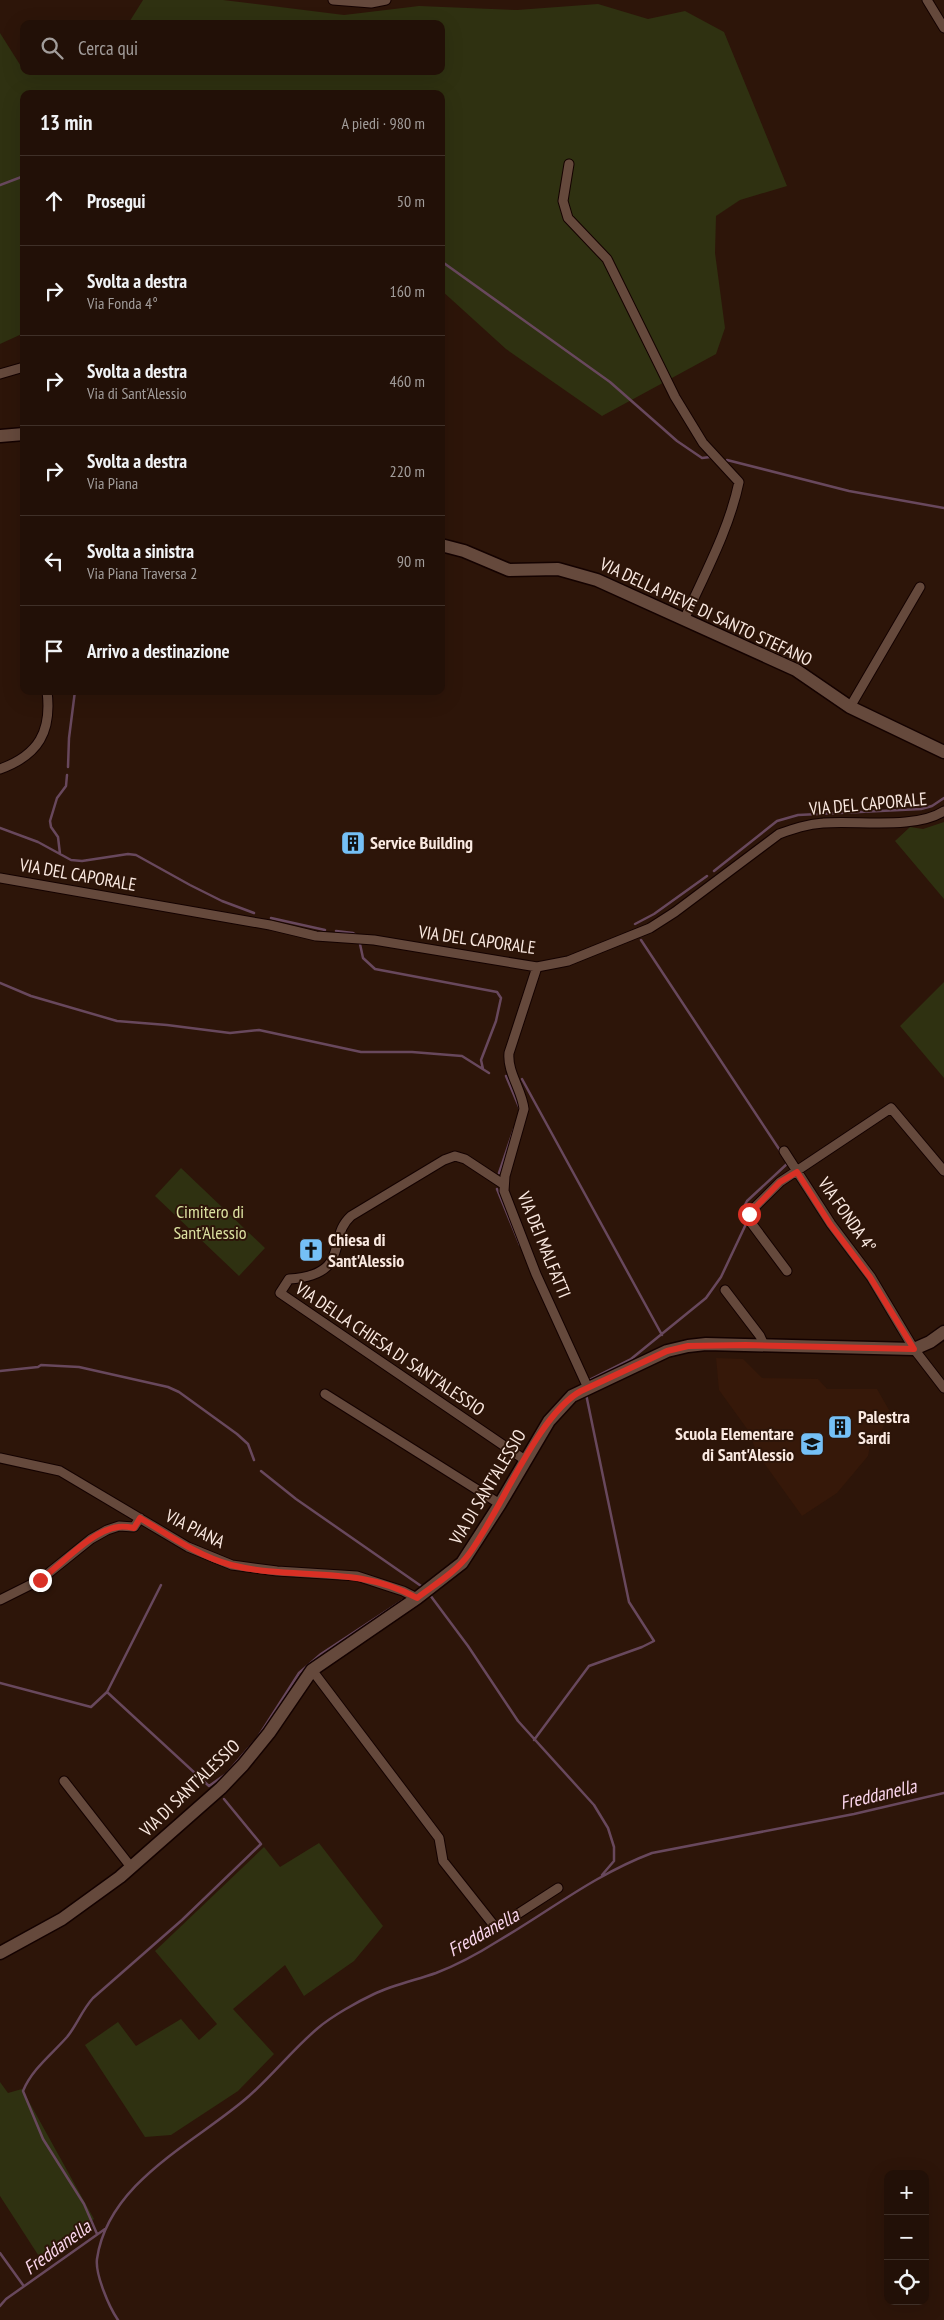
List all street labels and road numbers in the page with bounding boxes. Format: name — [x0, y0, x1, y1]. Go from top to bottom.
street label: VIA DELLA PIEVE DI SANTO STEFANO — [596, 552, 816, 671]
street label: VIA DEL CAPORALE — [807, 787, 928, 820]
street label: VIA DEL CAPORALE — [17, 853, 138, 896]
street label: VIA DEL CAPORALE — [416, 920, 537, 959]
street label: VIA FONDA 4° — [813, 1172, 882, 1257]
street label: VIA DEI MALFATTI — [512, 1187, 576, 1301]
street label: VIA DELLA CHIESA DI SANT'ALESSIO — [290, 1276, 489, 1421]
street label: VIA DI SANT'ALESSIO — [444, 1425, 531, 1549]
street label: VIA PIANA — [161, 1503, 229, 1553]
street label: VIA DI SANT'ALESSIO — [134, 1734, 245, 1842]

